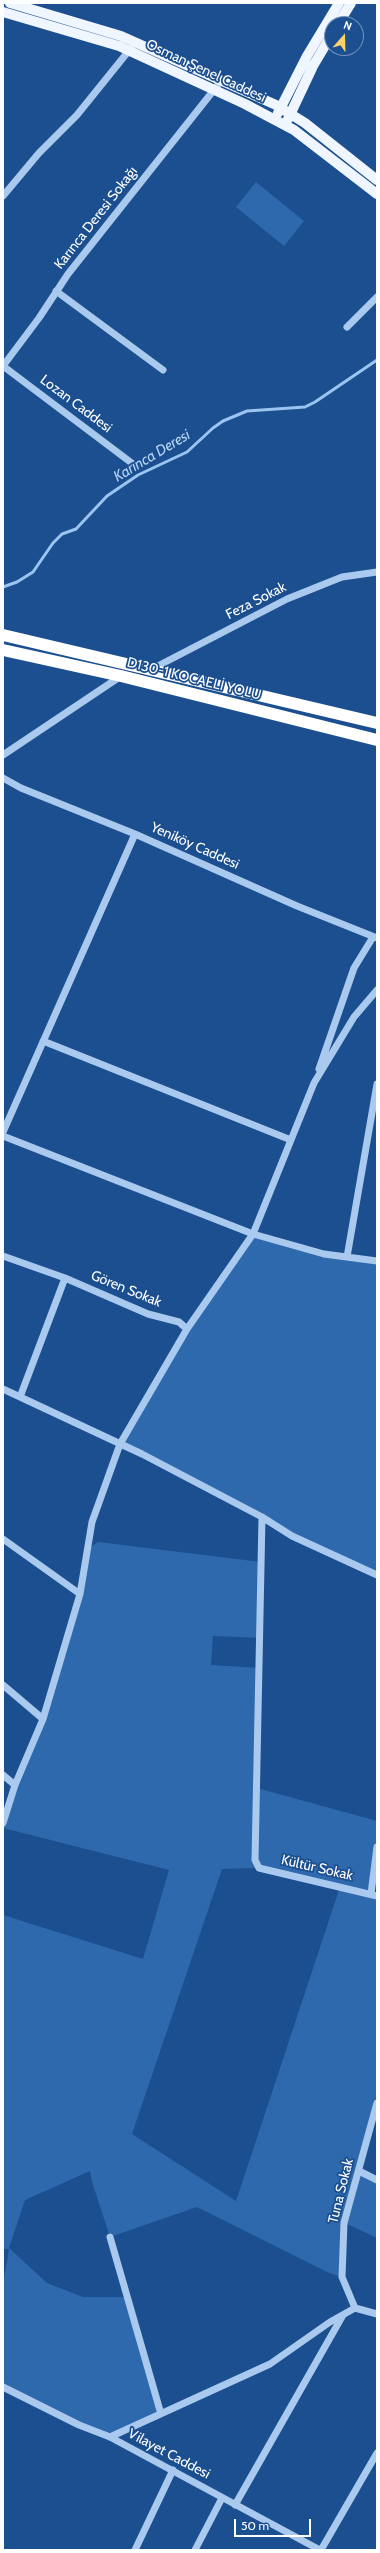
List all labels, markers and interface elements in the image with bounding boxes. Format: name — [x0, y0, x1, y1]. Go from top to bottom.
north arrow — [324, 16, 364, 56]
text: N — [342, 18, 354, 34]
street label: Osman Şenel Caddesi — [144, 36, 268, 106]
street label: Karınca Deresi Sokağı — [51, 163, 141, 273]
street label: Lozan Caddesi — [37, 372, 115, 436]
water label: Karınca Deresi — [110, 426, 194, 486]
street label: Feza Sokak — [223, 579, 289, 623]
street label: D130-1 KOCAELİ YOLU — [125, 654, 263, 704]
street label: Yeniköy Caddesi — [148, 819, 242, 873]
street label: Gören Sokak — [88, 1267, 164, 1311]
street label: Kültür Sokak — [280, 1852, 354, 1884]
street label: Tuna Sokak — [325, 2157, 357, 2225]
street label: Vilayet Caddesi — [125, 2425, 213, 2483]
scale bar — [236, 2511, 313, 2537]
text: 50 m — [241, 2518, 269, 2533]

